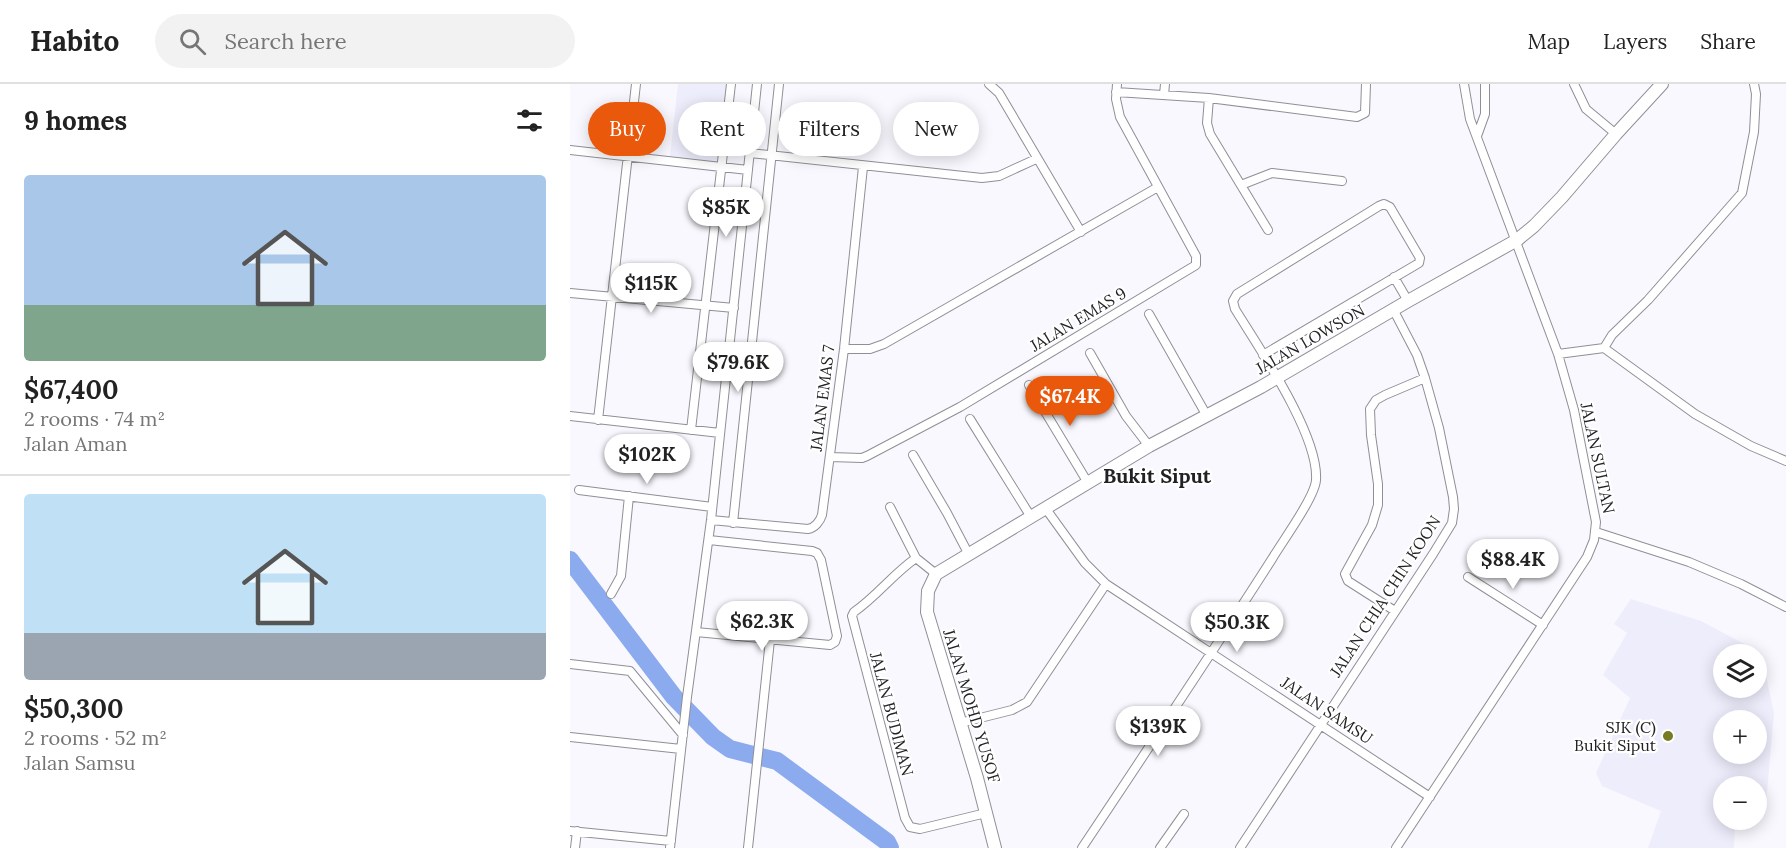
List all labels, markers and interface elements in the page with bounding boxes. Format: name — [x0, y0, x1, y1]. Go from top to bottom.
search box — [155, 14, 575, 68]
text: Habito — [30, 23, 119, 59]
icon: search — [176, 25, 209, 58]
text: Search here — [224, 27, 347, 55]
text: Map — [1527, 28, 1570, 55]
text: Layers — [1603, 28, 1667, 55]
text: Share — [1700, 28, 1756, 55]
chip: Buy — [588, 102, 666, 156]
chip: Rent — [678, 102, 766, 156]
chip: Filters — [778, 102, 881, 156]
chip: New — [893, 102, 979, 156]
text: 9 homes — [24, 104, 127, 137]
icon: filters — [513, 104, 546, 137]
pin: $85K — [690, 187, 762, 238]
text: $85K — [702, 194, 750, 219]
icon: home — [231, 214, 339, 322]
pin: $115K — [609, 263, 693, 314]
text: $115K — [624, 270, 678, 295]
street label: JALAN EMAS 9 — [1025, 282, 1130, 356]
street label: JALAN LOWSON — [1251, 300, 1368, 379]
pin: $79.6K — [689, 342, 787, 393]
street label: JALAN EMAS 7 — [805, 343, 839, 453]
text: $79.6K — [707, 349, 769, 374]
text: $67,400 — [24, 373, 119, 406]
pin: $67.4K — [1021, 376, 1119, 427]
text: $67.4K — [1039, 383, 1101, 408]
street label: JALAN SULTAN — [1576, 400, 1620, 515]
text: 2 rooms · 74 m² — [24, 406, 165, 431]
text: Jalan Aman — [24, 431, 128, 456]
pin: $102K — [605, 434, 689, 485]
text: $102K — [618, 441, 676, 466]
district label: Bukit Siput — [1103, 463, 1212, 488]
street label: JALAN CHIA CHIN KOON — [1325, 512, 1445, 681]
icon: home — [231, 533, 339, 641]
pin: $88.4K — [1464, 539, 1562, 590]
text: $88.4K — [1481, 546, 1545, 571]
pin: $62.3K — [713, 601, 811, 652]
pin: $50.3K — [1188, 602, 1286, 653]
text: $62.3K — [730, 608, 794, 633]
text: $50.3K — [1204, 609, 1270, 634]
street label: JALAN MOHD YUSOF — [939, 626, 1005, 786]
map controls — [1713, 644, 1767, 830]
button: layers — [1713, 644, 1767, 698]
street label: JALAN BUDIMAN — [866, 649, 918, 778]
street label: JALAN SAMSU — [1276, 671, 1377, 748]
text: $50,300 — [24, 692, 124, 725]
pin: $139K — [1116, 706, 1200, 757]
button: + — [1713, 710, 1767, 764]
text: $139K — [1130, 713, 1186, 738]
place label: SJK (C) Bukit Siput — [1574, 717, 1657, 755]
text: 2 rooms · 52 m² — [24, 725, 167, 750]
marker: SJK (C) Bukit Siput — [1661, 729, 1675, 743]
text: Jalan Samsu — [24, 750, 135, 775]
button: − — [1713, 776, 1767, 830]

